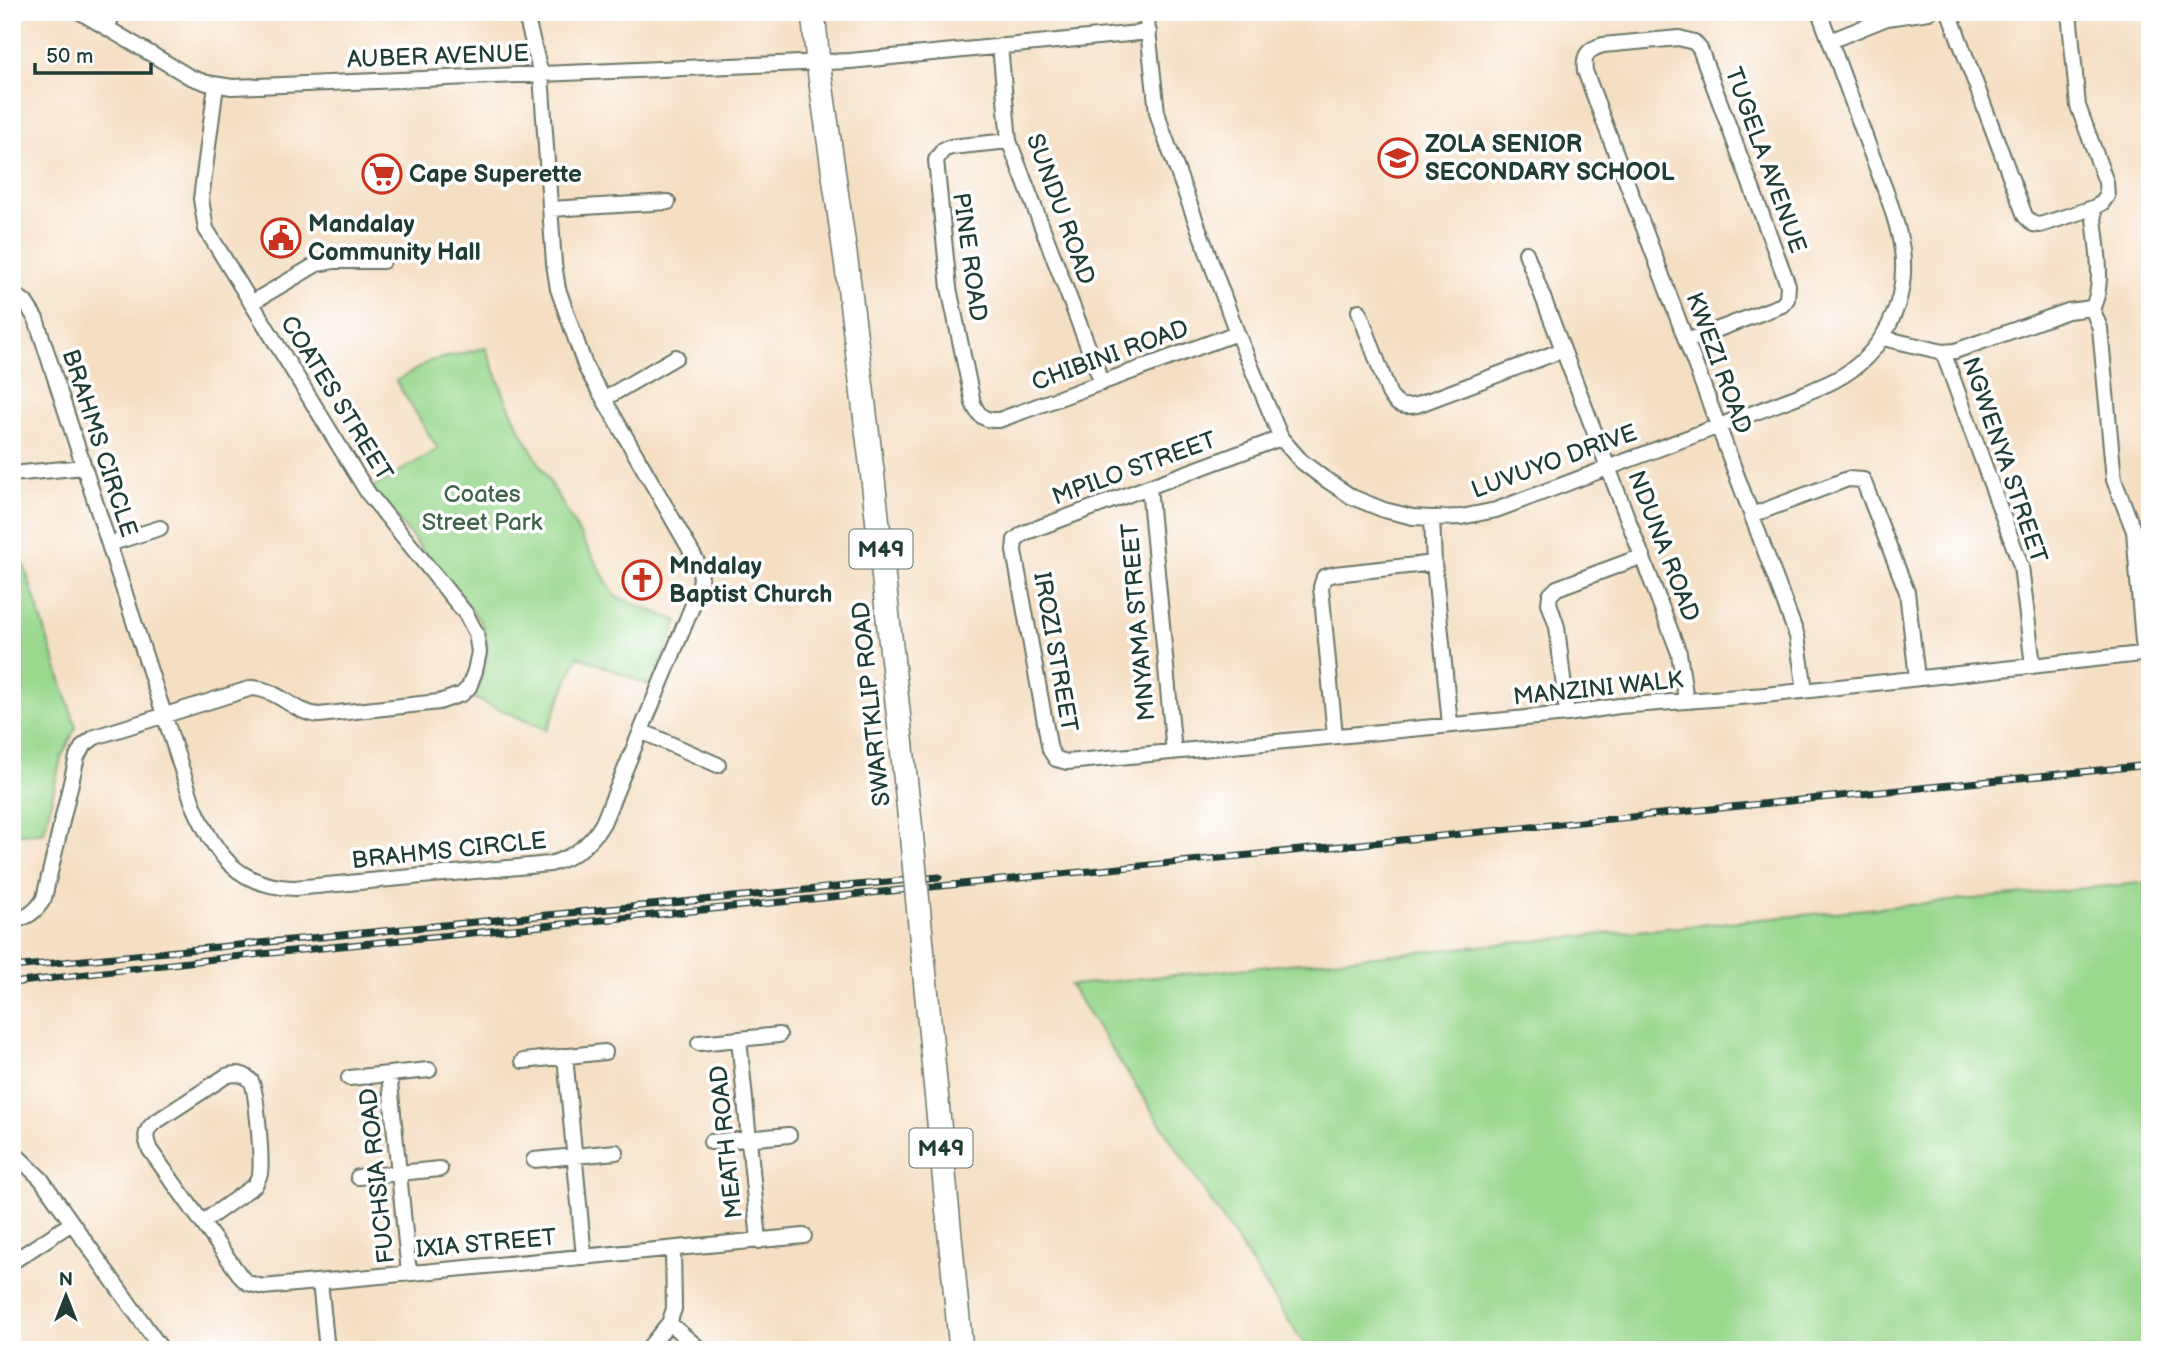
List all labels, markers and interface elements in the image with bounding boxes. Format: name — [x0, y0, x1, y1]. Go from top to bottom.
scale bar — [35, 32, 150, 76]
street label: AUBER AVENUE — [346, 39, 530, 74]
text: 50 m — [46, 44, 93, 69]
street label: TUGELA AVENUE — [1718, 63, 1813, 257]
street label: SUNDU ROAD — [1020, 130, 1101, 289]
place label: ZOLA SENIOR SECONDARY SCHOOL — [1425, 130, 1675, 187]
school or university icon: ZOLA SENIOR SECONDARY SCHOOL — [1377, 137, 1419, 179]
supermarket icon: Cape Superette — [361, 153, 403, 195]
place label: Cape Superette — [409, 160, 582, 189]
street label: PINE ROAD — [946, 191, 993, 323]
place label: Mandalay Community Hall — [308, 210, 481, 267]
public building icon: Mandalay Community Hall — [260, 217, 302, 259]
street label: KWEZI ROAD — [1679, 288, 1758, 438]
street label: COATES STREET — [274, 310, 399, 487]
street label: CHIBINI ROAD — [1028, 314, 1193, 397]
street label: BRAHMS CIRCLE — [56, 346, 144, 541]
street label: NGWENYA STREET — [1956, 353, 2054, 568]
street label: LUVUYO DRIVE — [1467, 418, 1641, 505]
street label: MPILO STREET — [1048, 425, 1221, 512]
street label: NDUNA ROAD — [1621, 467, 1706, 626]
park label: Coates Street Park — [422, 480, 543, 537]
street label: MNYAMA STREET — [1115, 521, 1162, 722]
road number: M49 — [850, 530, 912, 568]
place label: Mndalay Baptist Church — [669, 552, 832, 609]
church icon: Mndalay Baptist Church — [621, 559, 663, 601]
street label: IROZI STREET — [1027, 570, 1084, 735]
street label: SWARTKLIP ROAD — [846, 600, 897, 808]
street label: MANZINI WALK — [1512, 665, 1685, 712]
street label: BRAHMS CIRCLE — [350, 826, 548, 875]
street label: MEATH ROAD — [704, 1064, 749, 1220]
street label: FUCHSIA ROAD — [354, 1087, 401, 1265]
road number: M49 — [909, 1128, 972, 1168]
street label: IXIA STREET — [415, 1223, 558, 1264]
north arrow — [32, 1260, 102, 1330]
text: N — [59, 1269, 73, 1292]

